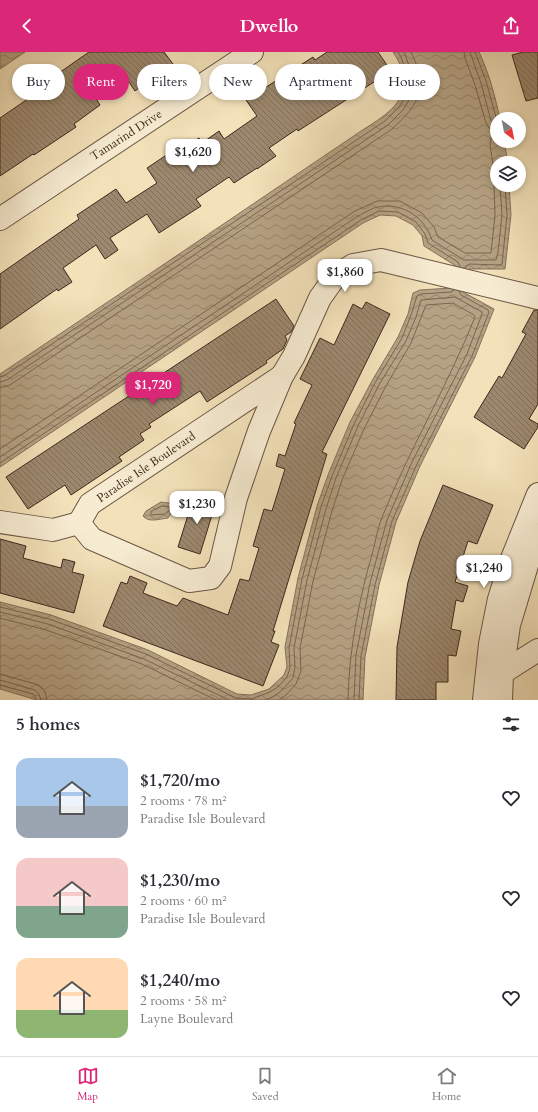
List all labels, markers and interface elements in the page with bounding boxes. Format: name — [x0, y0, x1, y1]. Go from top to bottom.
text: Dwello — [240, 14, 298, 39]
icon: back — [16, 15, 38, 37]
icon: share — [500, 15, 522, 37]
chip: Buy — [12, 64, 65, 100]
chip: Rent — [73, 64, 129, 100]
chip: Filters — [137, 64, 201, 100]
chip: New — [209, 64, 267, 100]
chip: Apartment — [275, 64, 366, 100]
chip: House — [374, 64, 440, 100]
street label: Tamarind Drive — [87, 106, 165, 164]
north arrow — [490, 112, 526, 148]
map controls — [490, 112, 526, 192]
pin: $1,620 — [160, 139, 226, 173]
text: $1,620 — [174, 143, 212, 161]
button: layers — [490, 156, 526, 192]
pin: $1,860 — [312, 259, 378, 293]
text: $1,860 — [326, 263, 364, 281]
pin: $1,720 — [120, 372, 186, 406]
text: $1,720 — [134, 376, 172, 394]
street label: Paradise Isle Boulevard — [93, 428, 199, 506]
pin: $1,230 — [164, 491, 230, 525]
text: $1,230 — [178, 495, 216, 513]
pin: $1,240 — [451, 555, 517, 589]
text: $1,240 — [465, 559, 503, 577]
text: 5 homes — [16, 713, 80, 736]
icon: filters — [500, 713, 522, 735]
text: $1,720/mo — [140, 769, 220, 792]
icon: home — [48, 774, 96, 822]
icon: heart — [500, 787, 522, 809]
text: 2 rooms · 78 m² — [140, 792, 227, 810]
text: Paradise Isle Boulevard — [140, 810, 266, 828]
text: $1,230/mo — [140, 869, 220, 892]
icon: home — [48, 874, 96, 922]
icon: heart — [500, 887, 522, 909]
text: 2 rooms · 60 m² — [140, 892, 227, 910]
text: Paradise Isle Boulevard — [140, 910, 266, 928]
text: $1,240/mo — [140, 969, 220, 992]
icon: home — [48, 974, 96, 1022]
icon: heart — [500, 987, 522, 1009]
text: 2 rooms · 58 m² — [140, 992, 227, 1010]
text: Layne Boulevard — [140, 1010, 233, 1028]
tab: Map — [77, 1065, 99, 1104]
tab: Saved — [252, 1065, 279, 1104]
tab: Home — [432, 1065, 461, 1104]

